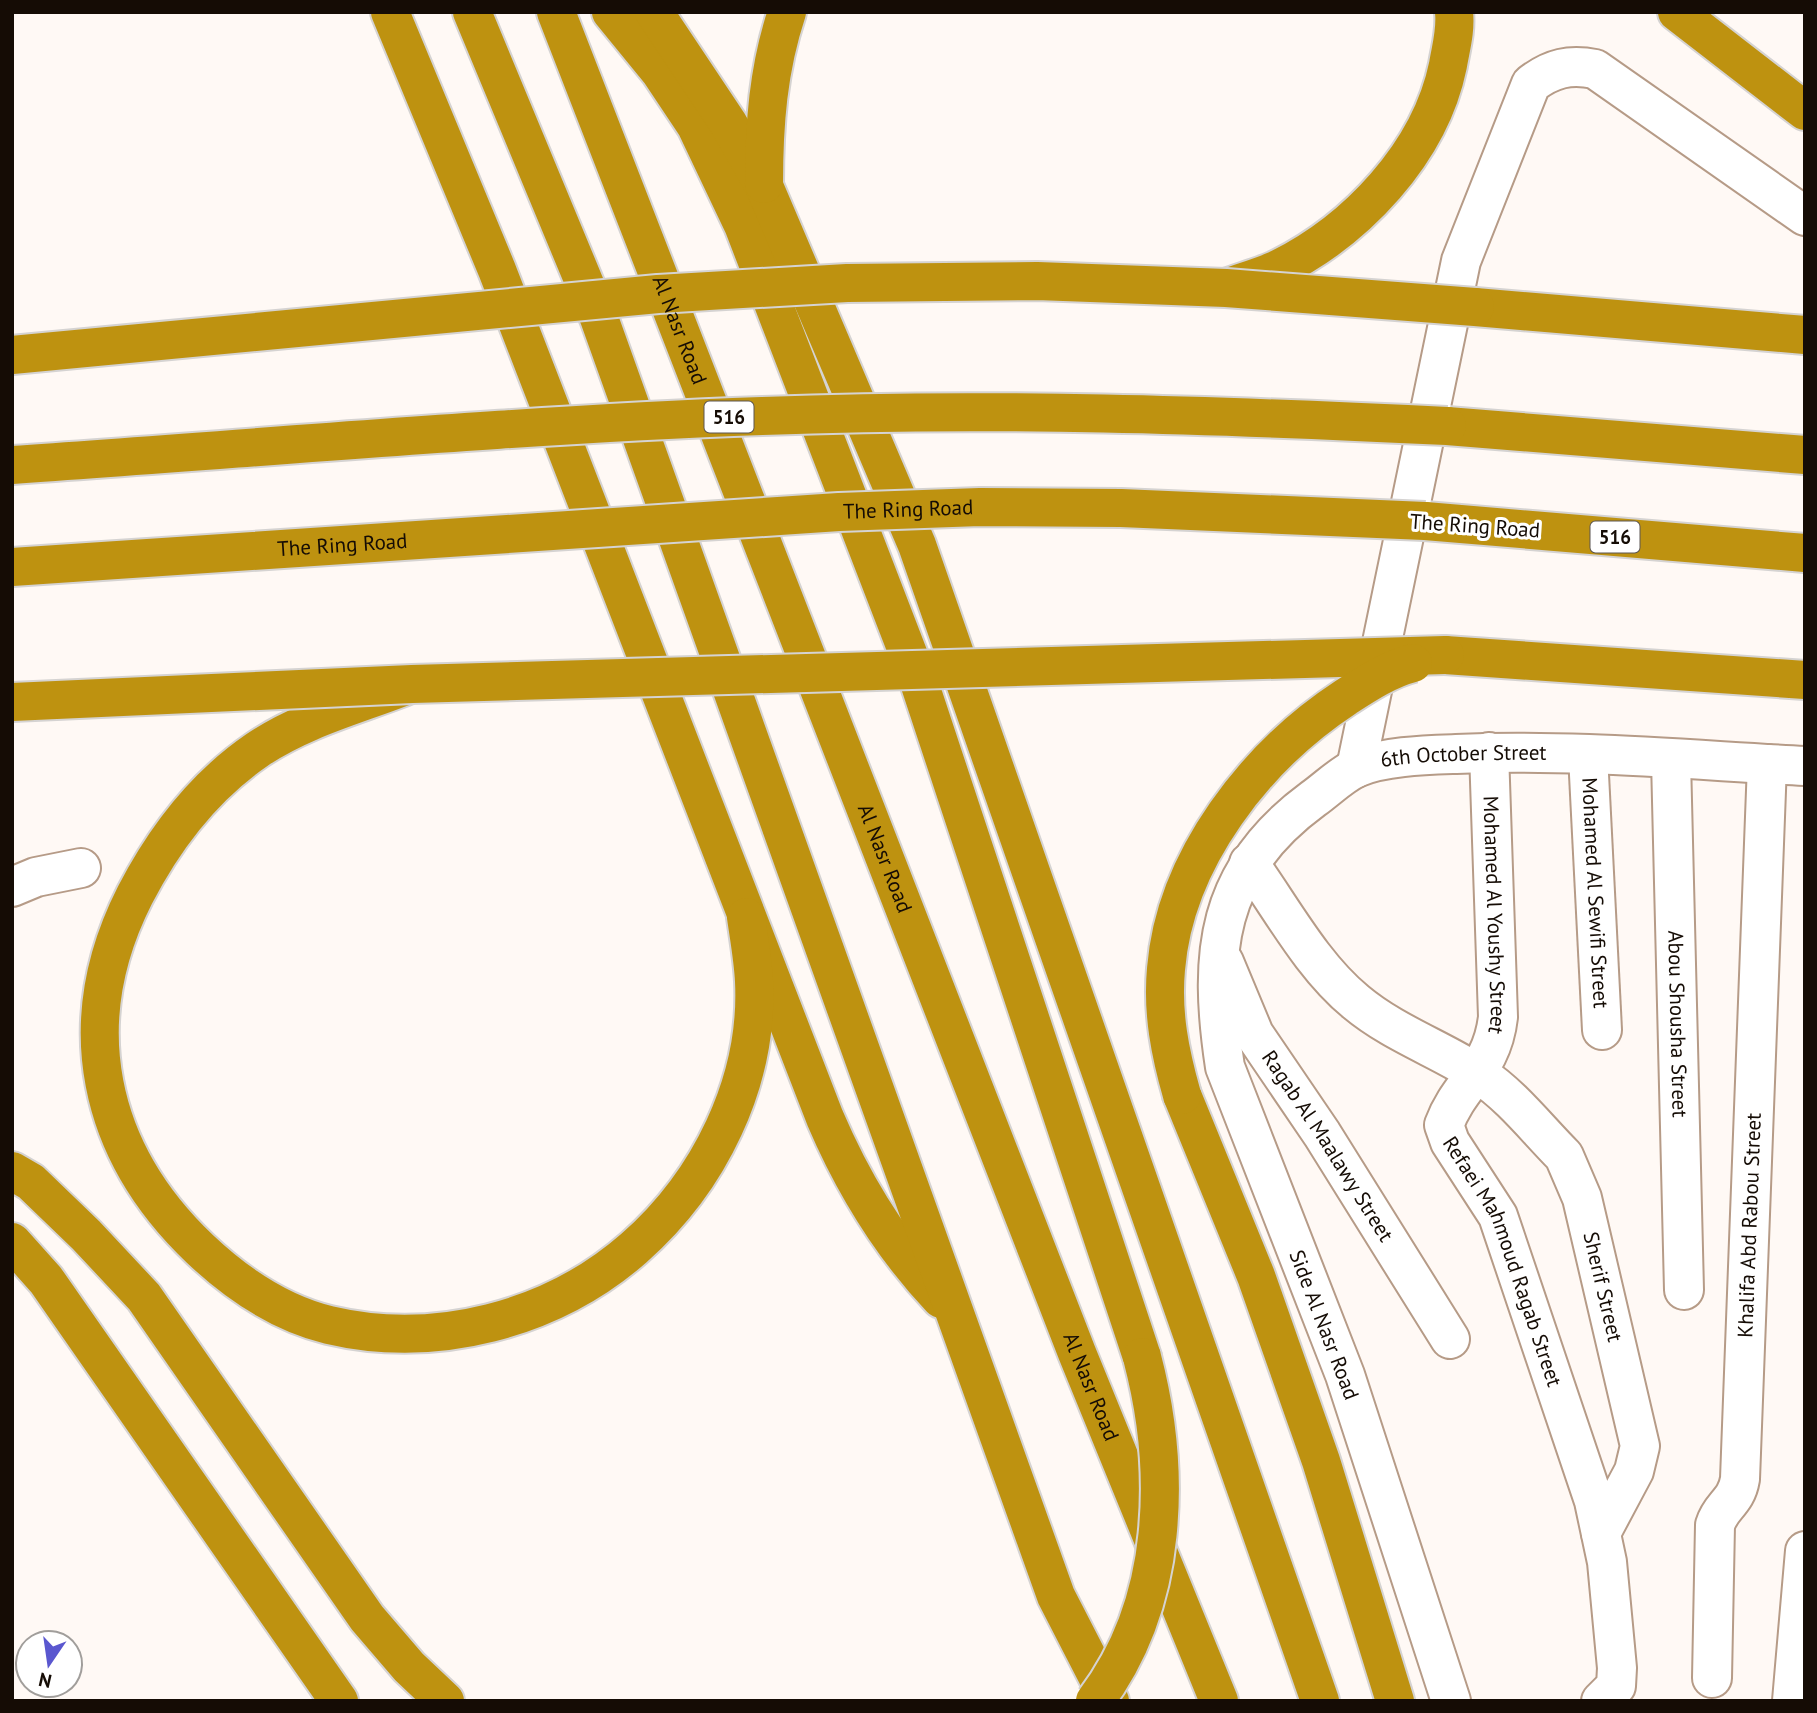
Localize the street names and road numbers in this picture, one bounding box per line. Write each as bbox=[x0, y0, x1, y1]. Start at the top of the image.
street label: Al Nasr Road bbox=[647, 271, 713, 388]
road number: 516 bbox=[704, 402, 754, 432]
street label: The Ring Road bbox=[842, 493, 974, 525]
street label: The Ring Road bbox=[1409, 507, 1541, 544]
road number: 516 bbox=[1590, 522, 1640, 552]
street label: The Ring Road bbox=[276, 527, 408, 562]
street label: 6th October Street bbox=[1378, 739, 1547, 773]
street label: Mohamed Al Sewifi Street bbox=[1576, 777, 1615, 1009]
street label: Mohamed Al Youshy Street bbox=[1477, 795, 1512, 1037]
street label: Al Nasr Road bbox=[852, 800, 919, 917]
street label: Abou Shousha Street bbox=[1662, 930, 1694, 1118]
street label: Ragab Al Maalawy Street bbox=[1256, 1045, 1400, 1246]
street label: Khalifa Abd Rabou Street bbox=[1731, 1112, 1767, 1338]
street label: Refaei Mahmoud Ragab Street bbox=[1437, 1131, 1568, 1390]
street label: Sherif Street bbox=[1577, 1229, 1629, 1344]
street label: Side Al Nasr Road bbox=[1283, 1246, 1365, 1404]
street label: Al Nasr Road bbox=[1057, 1328, 1125, 1445]

